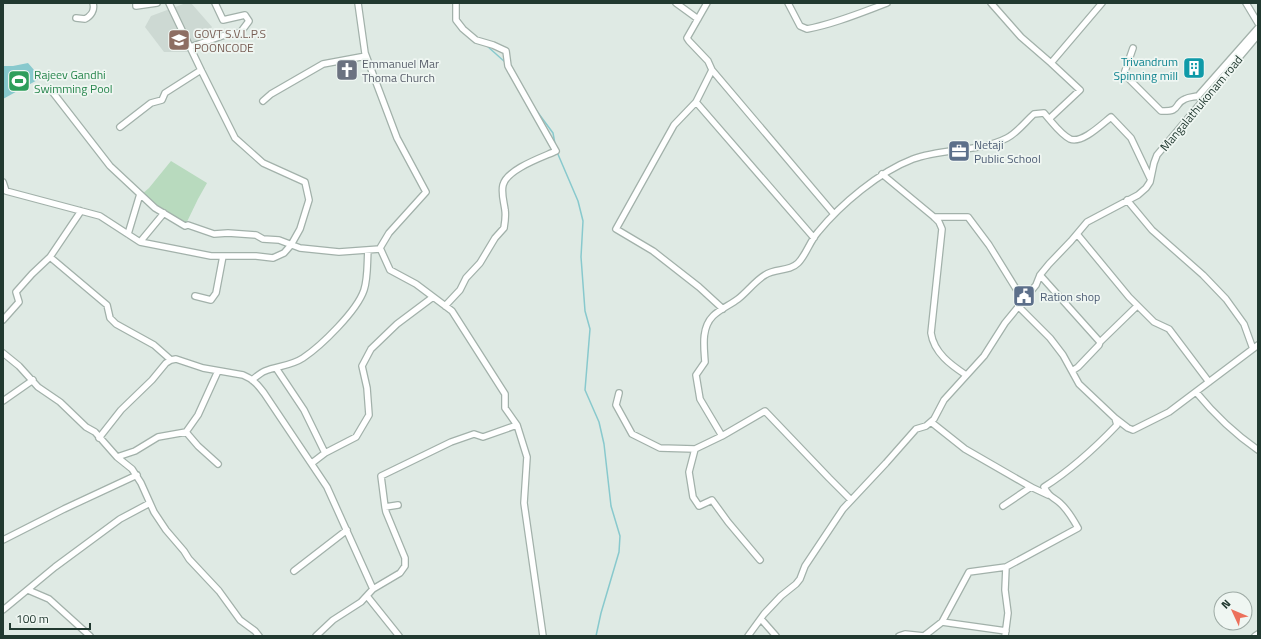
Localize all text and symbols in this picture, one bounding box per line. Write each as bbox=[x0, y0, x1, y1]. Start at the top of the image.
place label: GOVT S.V.L.P.S POONCODE bbox=[194, 24, 266, 57]
school or university icon: GOVT S.V.L.P.S POONCODE bbox=[166, 27, 192, 53]
street label: Mangalathukonam road bbox=[1155, 51, 1247, 155]
place label: Trivandrum Spinning mill bbox=[1114, 52, 1178, 85]
place label: Emmanuel Mar Thoma Church bbox=[362, 54, 439, 87]
building icon: Trivandrum Spinning mill bbox=[1181, 55, 1207, 81]
church icon: Emmanuel Mar Thoma Church bbox=[334, 57, 360, 83]
place label: Rajeev Gandhi Swimming Pool bbox=[34, 65, 113, 98]
sports icon: Rajeev Gandhi Swimming Pool bbox=[6, 68, 32, 94]
place label: Netaji Public School bbox=[974, 135, 1041, 168]
office icon: Netaji Public School bbox=[946, 138, 972, 164]
public building icon: Ration shop bbox=[1011, 283, 1037, 309]
place label: Ration shop bbox=[1040, 287, 1100, 306]
north arrow bbox=[1213, 591, 1253, 631]
text: N bbox=[1217, 596, 1234, 612]
scale bar bbox=[10, 605, 90, 631]
text: 100 m bbox=[16, 609, 49, 628]

